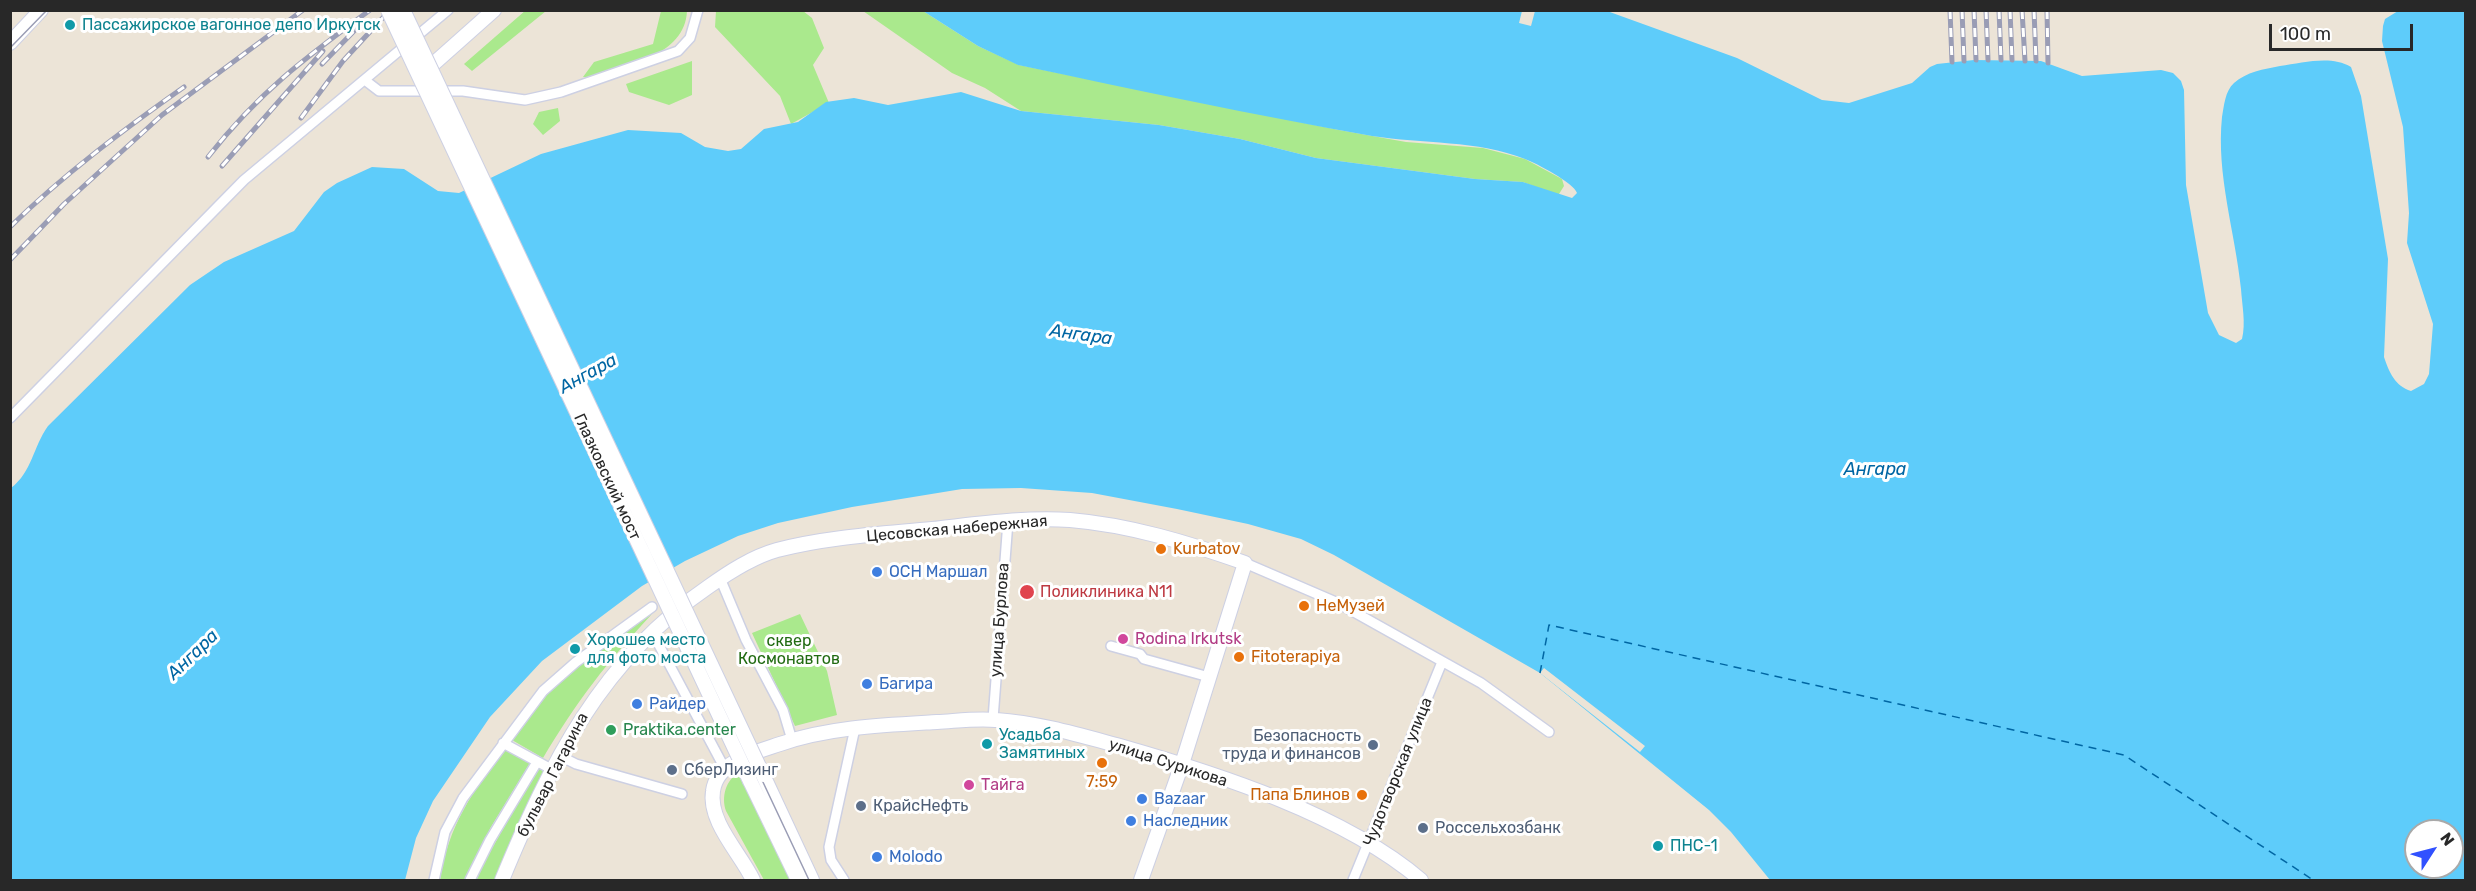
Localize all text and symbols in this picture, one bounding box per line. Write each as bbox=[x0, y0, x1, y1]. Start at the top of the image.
scale bar bbox=[2272, 12, 2416, 50]
place label: Пассажирское вагонное депо Иркутск bbox=[82, 15, 381, 35]
marker: Пассажирское вагонное депо Иркутск bbox=[63, 18, 77, 32]
text: 100 m bbox=[2280, 23, 2331, 45]
water label: Ангара bbox=[1048, 320, 1114, 350]
water label: Ангара bbox=[555, 349, 621, 399]
street label: Глазковский мост bbox=[569, 411, 645, 543]
water label: Ангара bbox=[1844, 459, 1906, 481]
street label: Цесовская набережная bbox=[866, 512, 1048, 546]
place label: Kurbatov bbox=[1173, 539, 1240, 559]
marker: Kurbatov bbox=[1154, 542, 1168, 556]
place label: ОСН Маршал bbox=[889, 562, 988, 582]
street label: улица Бурлова bbox=[986, 562, 1014, 678]
marker: ОСН Маршал bbox=[870, 565, 884, 579]
place label: Поликлиника N11 bbox=[1040, 582, 1173, 602]
marker: Поликлиника N11 bbox=[1018, 583, 1036, 601]
place label: НеМузей bbox=[1316, 596, 1385, 616]
marker: НеМузей bbox=[1297, 599, 1311, 613]
water label: Ангара bbox=[163, 625, 223, 685]
place label: Rodina Irkutsk bbox=[1135, 629, 1241, 649]
place label: Хорошее место для фото моста bbox=[587, 630, 706, 668]
park label: сквер Космонавтов bbox=[738, 631, 840, 669]
marker: Rodina Irkutsk bbox=[1116, 632, 1130, 646]
marker: Хорошее место для фото моста bbox=[568, 642, 582, 656]
place label: Fitoterapiya bbox=[1251, 647, 1340, 667]
marker: Fitoterapiya bbox=[1232, 650, 1246, 664]
place label: Багира bbox=[879, 674, 933, 694]
marker: Багира bbox=[860, 677, 874, 691]
place label: Райдер bbox=[649, 694, 706, 714]
street label: Чудотворская улица bbox=[1359, 695, 1437, 849]
marker: Райдер bbox=[630, 697, 644, 711]
street label: бульвар Гагарина bbox=[513, 710, 593, 840]
place label: Praktika.center bbox=[623, 720, 736, 740]
marker: Praktika.center bbox=[604, 723, 618, 737]
place label: Усадьба Замятиных bbox=[999, 725, 1085, 763]
place label: Безопасность труда и финансов bbox=[1222, 726, 1361, 764]
street label: улица Сурикова bbox=[1106, 735, 1230, 791]
marker: Усадьба Замятиных bbox=[980, 737, 994, 751]
marker: Безопасность труда и финансов bbox=[1366, 738, 1380, 752]
marker: 7:59 bbox=[1095, 756, 1109, 770]
place label: СберЛизинг bbox=[684, 760, 778, 780]
marker: СберЛизинг bbox=[665, 763, 679, 777]
place label: 7:59 bbox=[1086, 772, 1118, 792]
place label: Тайга bbox=[981, 775, 1025, 795]
marker: Тайга bbox=[962, 778, 976, 792]
place label: Папа Блинов bbox=[1250, 785, 1350, 805]
marker: Папа Блинов bbox=[1355, 788, 1369, 802]
place label: Bazaar bbox=[1154, 789, 1205, 809]
marker: Bazaar bbox=[1135, 792, 1149, 806]
place label: КрайсНефть bbox=[873, 796, 968, 816]
marker: КрайсНефть bbox=[854, 799, 868, 813]
place label: Наследник bbox=[1143, 811, 1228, 831]
marker: Наследник bbox=[1124, 814, 1138, 828]
place label: Россельхозбанк bbox=[1435, 818, 1561, 838]
north arrow bbox=[2404, 819, 2464, 879]
marker: Россельхозбанк bbox=[1416, 821, 1430, 835]
text: N bbox=[2436, 829, 2458, 850]
place label: ПНС-1 bbox=[1670, 836, 1718, 856]
marker: ПНС-1 bbox=[1651, 839, 1665, 853]
place label: Molodo bbox=[889, 847, 943, 867]
marker: Molodo bbox=[870, 850, 884, 864]

